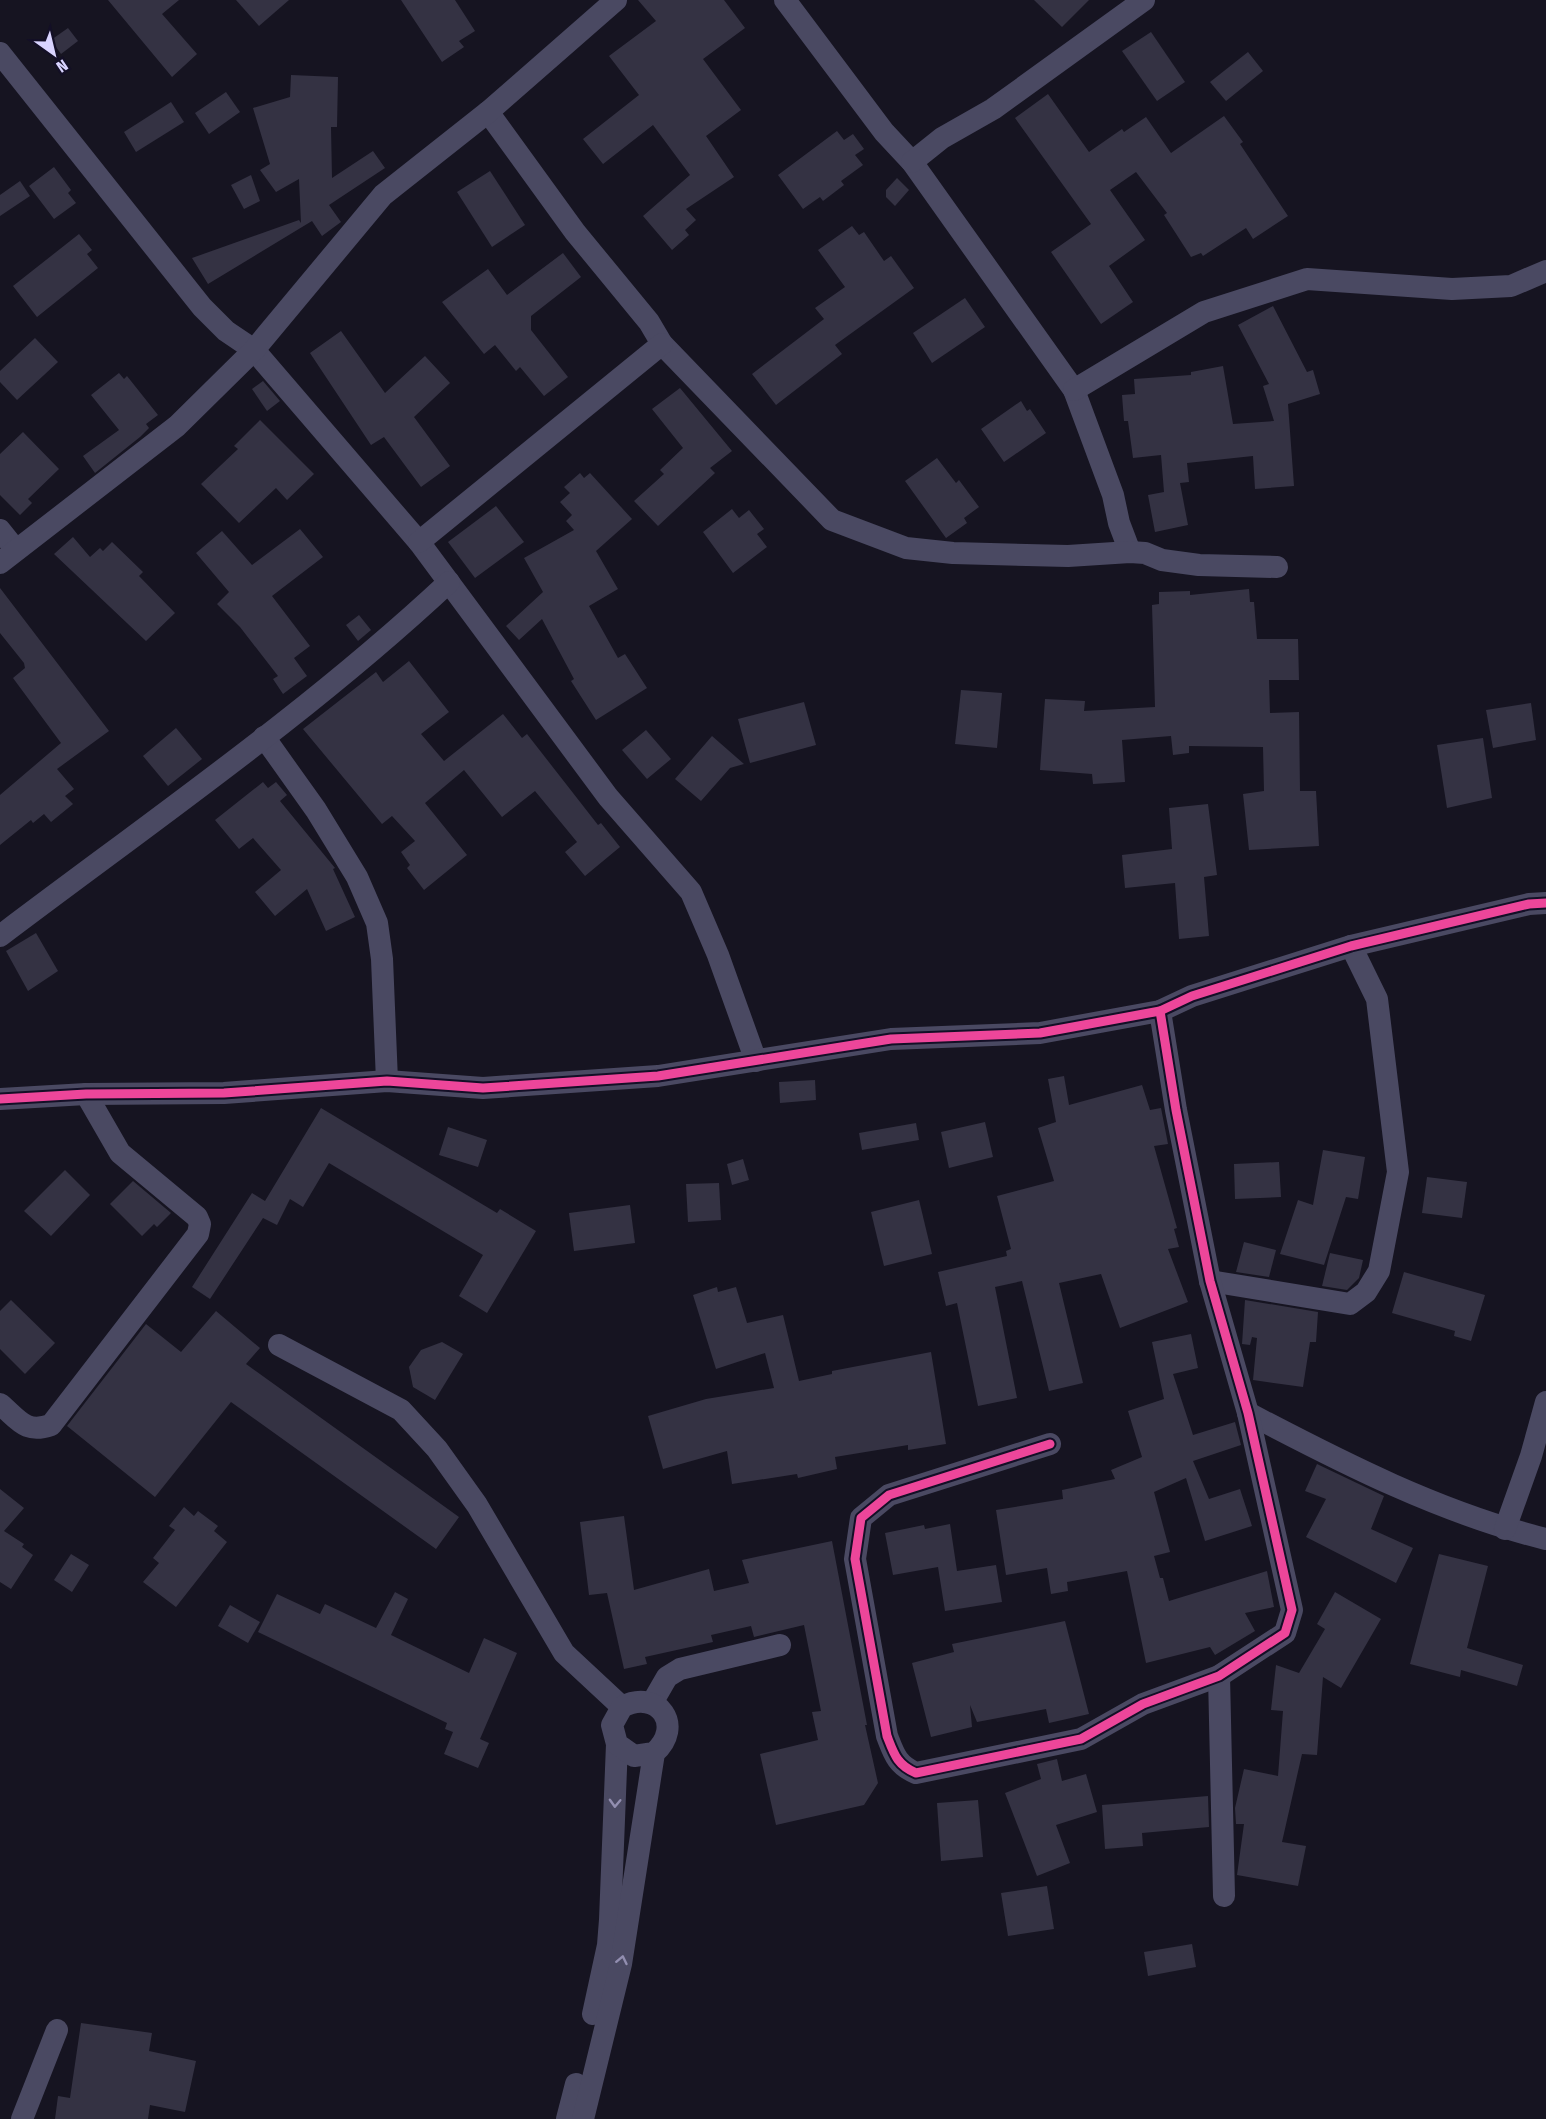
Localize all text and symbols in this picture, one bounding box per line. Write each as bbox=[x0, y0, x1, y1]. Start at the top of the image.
north arrow bbox=[24, 24, 84, 84]
text: N bbox=[53, 55, 71, 77]
one-way arrow bbox=[608, 1798, 621, 1807]
one-way arrow bbox=[614, 1955, 627, 1965]

